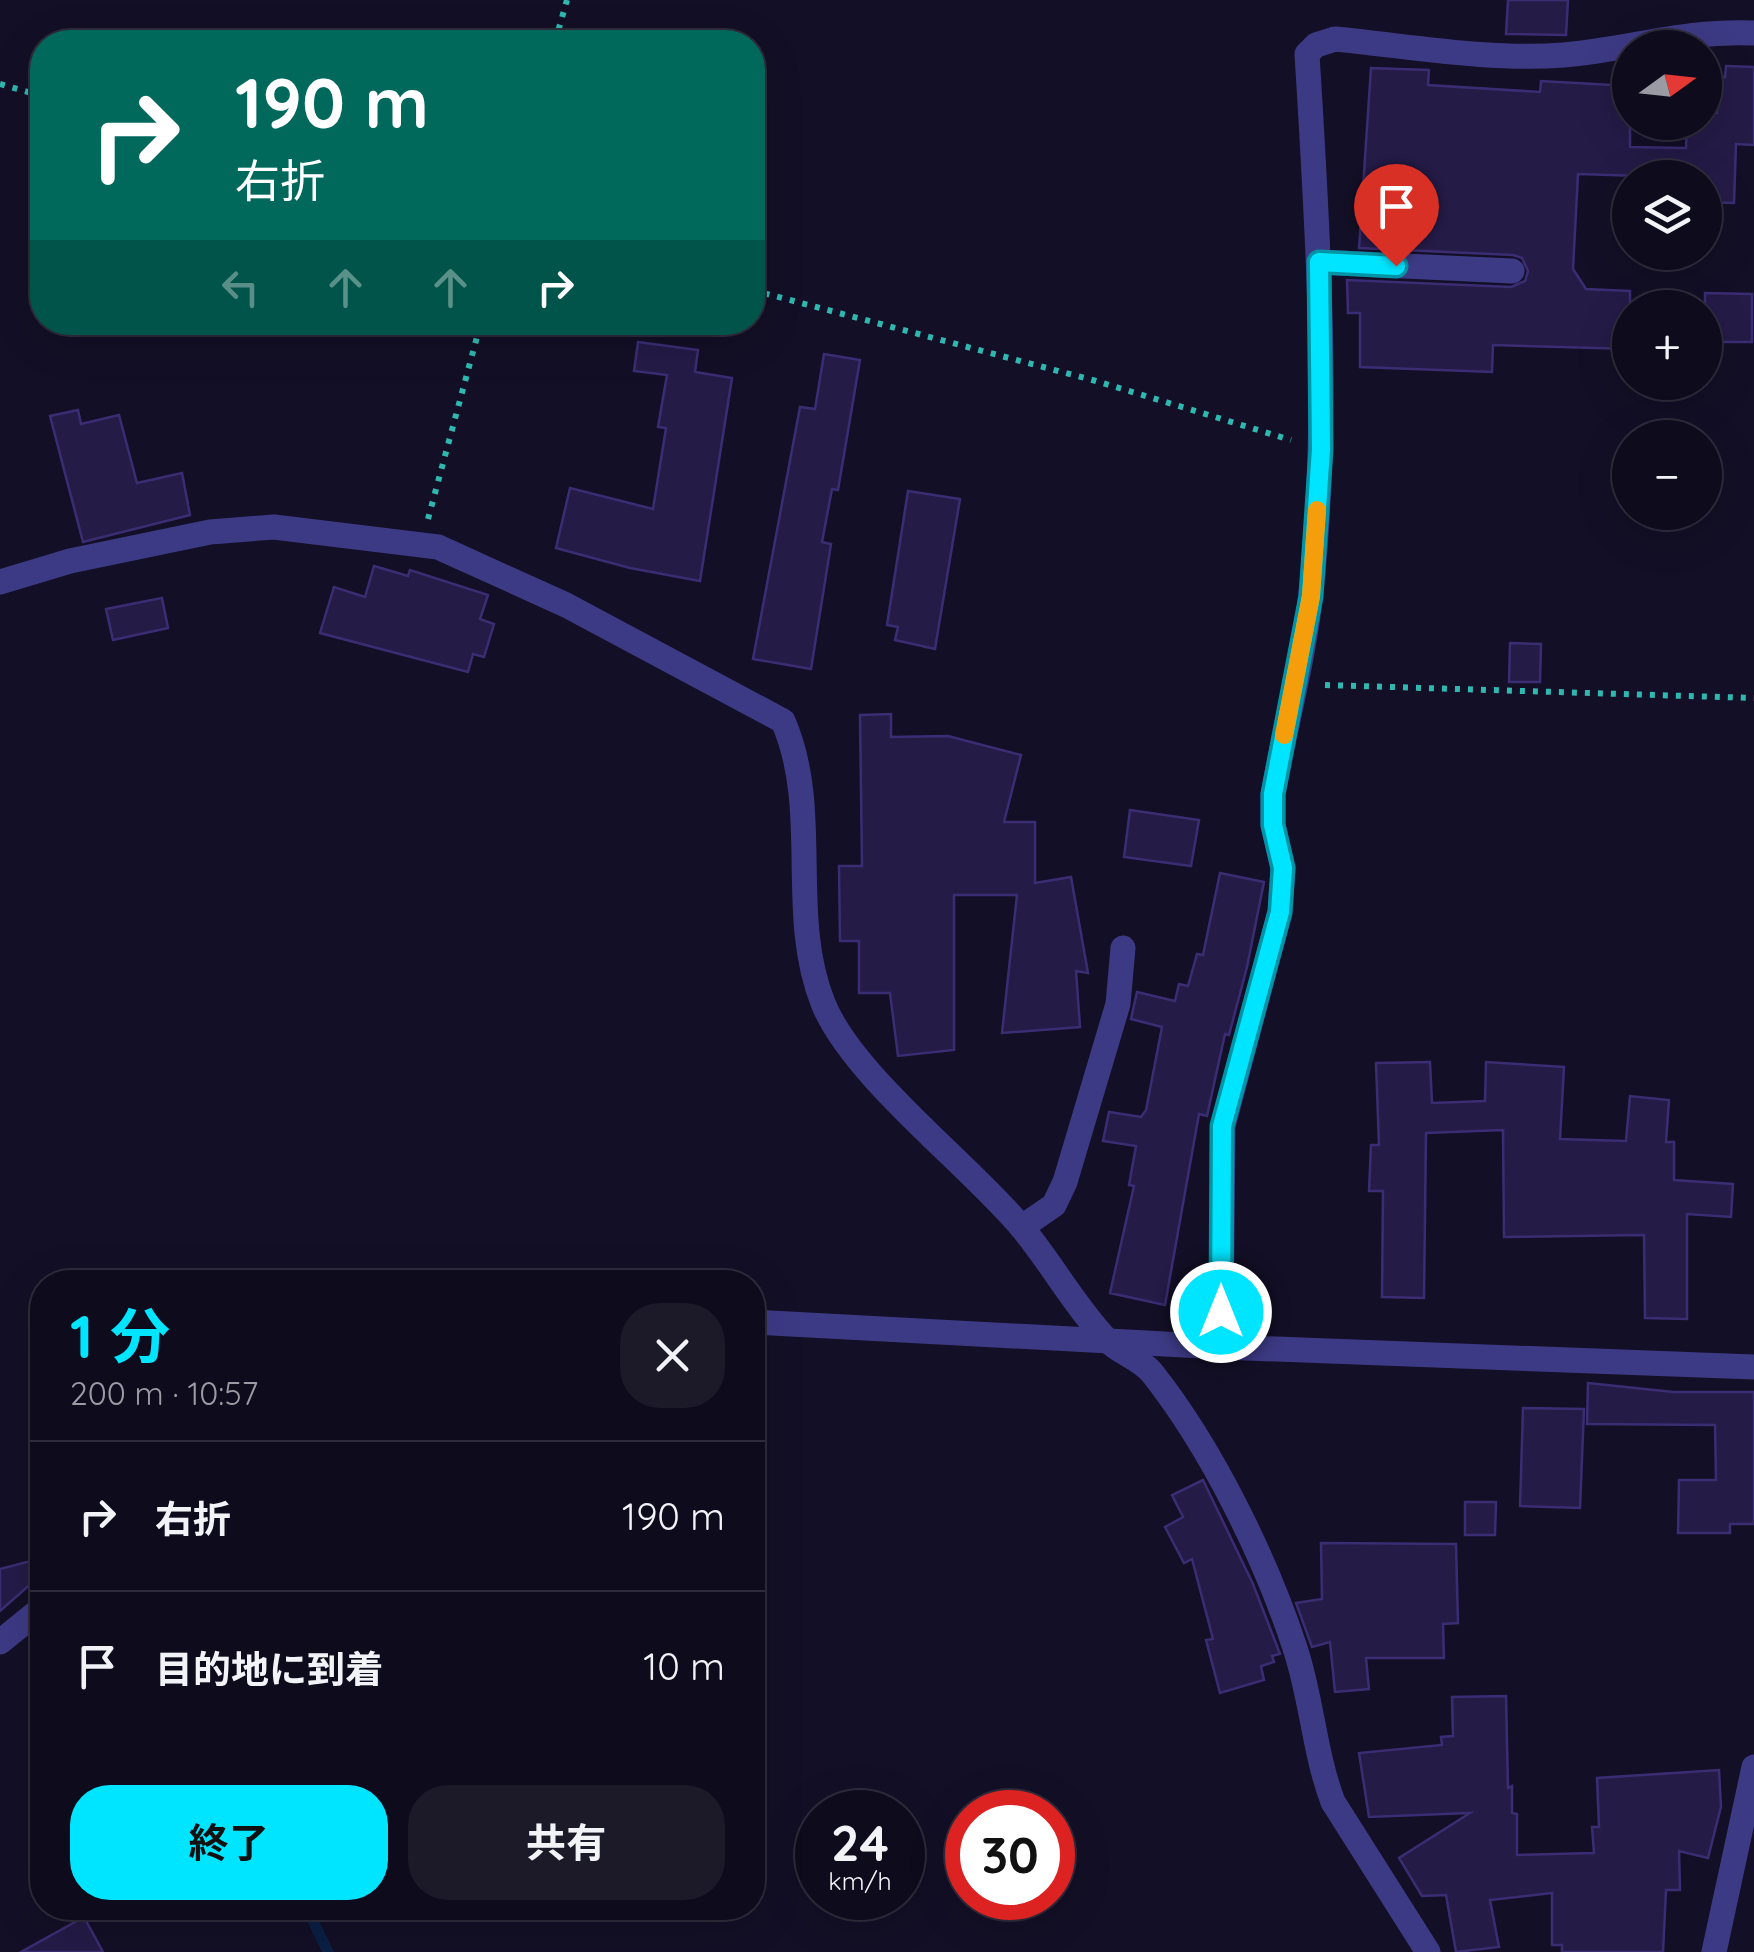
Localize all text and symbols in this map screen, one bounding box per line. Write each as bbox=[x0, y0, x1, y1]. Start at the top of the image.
north arrow bbox=[1612, 30, 1722, 140]
map controls bbox=[1612, 30, 1722, 530]
text: 190 m bbox=[235, 58, 429, 146]
icon: right bbox=[70, 70, 200, 200]
text: 右折 bbox=[235, 152, 325, 208]
button: layers bbox=[1612, 160, 1722, 270]
pin bbox=[1354, 164, 1439, 267]
icon: arrive bbox=[1369, 179, 1424, 234]
icon: left bbox=[213, 260, 268, 315]
icon: ahead bbox=[318, 260, 373, 315]
icon: ahead bbox=[423, 260, 478, 315]
icon: right bbox=[528, 260, 583, 315]
button: + bbox=[1612, 290, 1722, 400]
button: − bbox=[1612, 420, 1722, 530]
position arrow bbox=[1169, 1260, 1273, 1364]
text: 1 分 bbox=[70, 1298, 170, 1373]
button: close bbox=[620, 1303, 725, 1408]
text: 200 m · 10:57 bbox=[70, 1373, 258, 1413]
icon: right bbox=[70, 1489, 125, 1544]
text: 190 m bbox=[622, 1492, 725, 1540]
text: 右折 bbox=[155, 1495, 231, 1543]
icon: arrive bbox=[70, 1639, 125, 1694]
text: 10 m bbox=[643, 1642, 725, 1690]
text: 目的地に到着 bbox=[155, 1645, 383, 1693]
button: 終了 bbox=[70, 1785, 388, 1900]
button: 共有 bbox=[408, 1785, 725, 1900]
speed limit sign: 30 bbox=[945, 1790, 1075, 1920]
text: 24 bbox=[831, 1811, 889, 1874]
text: km/h bbox=[828, 1865, 892, 1896]

